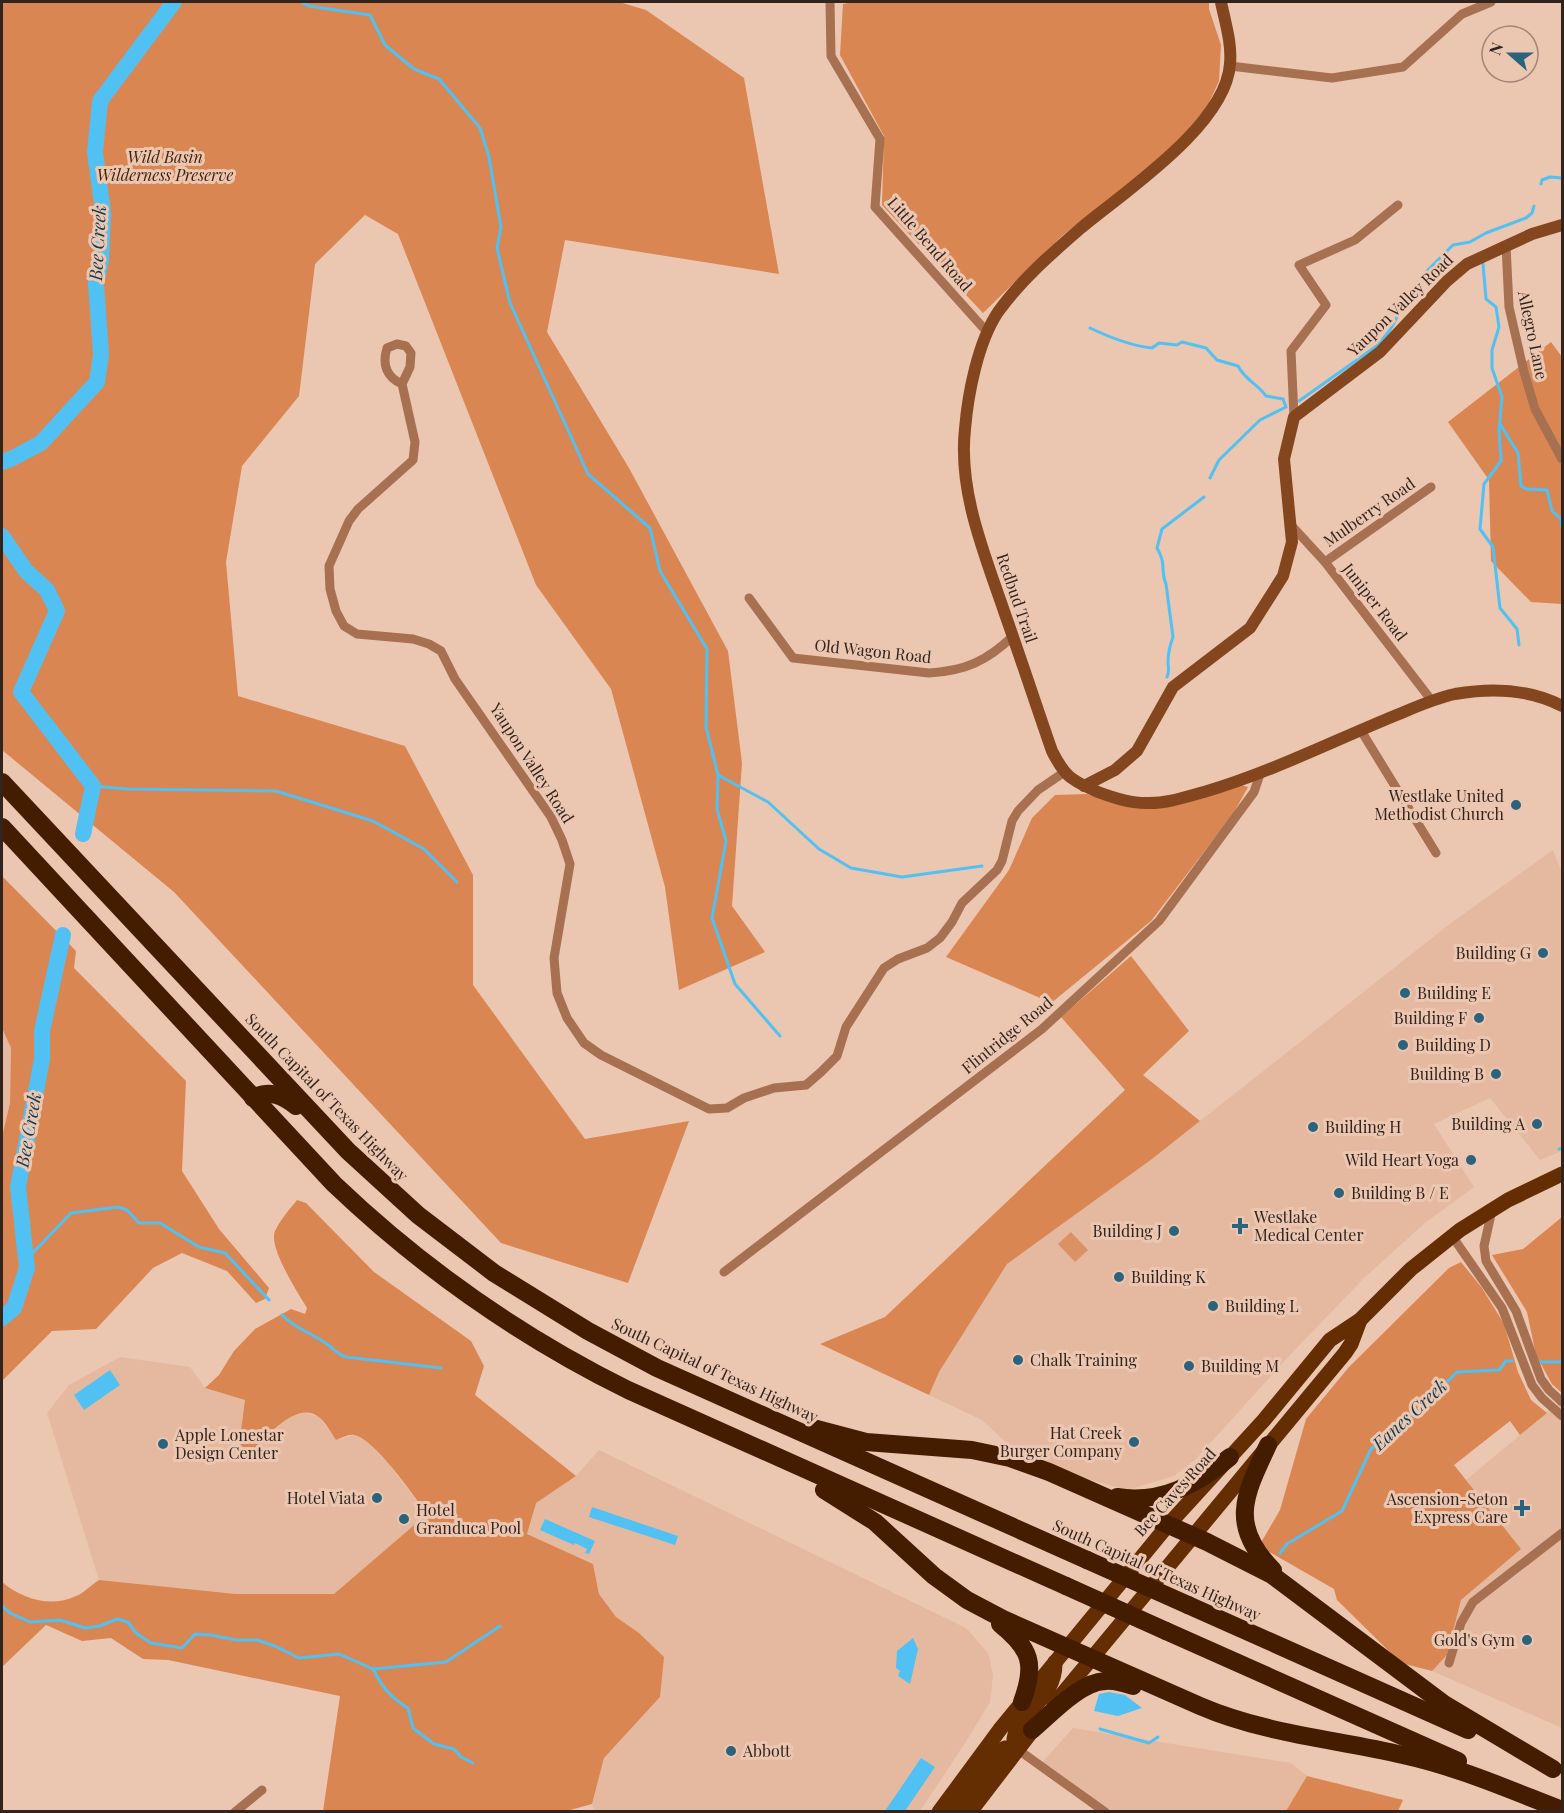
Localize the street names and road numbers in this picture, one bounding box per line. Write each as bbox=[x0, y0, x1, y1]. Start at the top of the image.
street label: Little Bend Road bbox=[884, 192, 977, 295]
street label: Yaupon Valley Road bbox=[1342, 249, 1457, 361]
street label: Allegro Lane bbox=[1514, 288, 1553, 381]
street label: Mulberry Road bbox=[1319, 472, 1419, 551]
street label: Redbud Trail bbox=[992, 550, 1043, 646]
street label: Juniper Road bbox=[1338, 558, 1412, 645]
street label: Old Wagon Road bbox=[814, 634, 933, 667]
street label: Yaupon Valley Road bbox=[485, 698, 579, 827]
street label: Flintridge Road bbox=[957, 991, 1057, 1078]
street label: South Capital of Texas Highway bbox=[241, 1008, 413, 1185]
street label: South Capital of Texas Highway bbox=[608, 1312, 822, 1427]
street label: Bee Caves Road bbox=[1129, 1443, 1220, 1540]
street label: South Capital of Texas Highway bbox=[1050, 1514, 1265, 1625]

